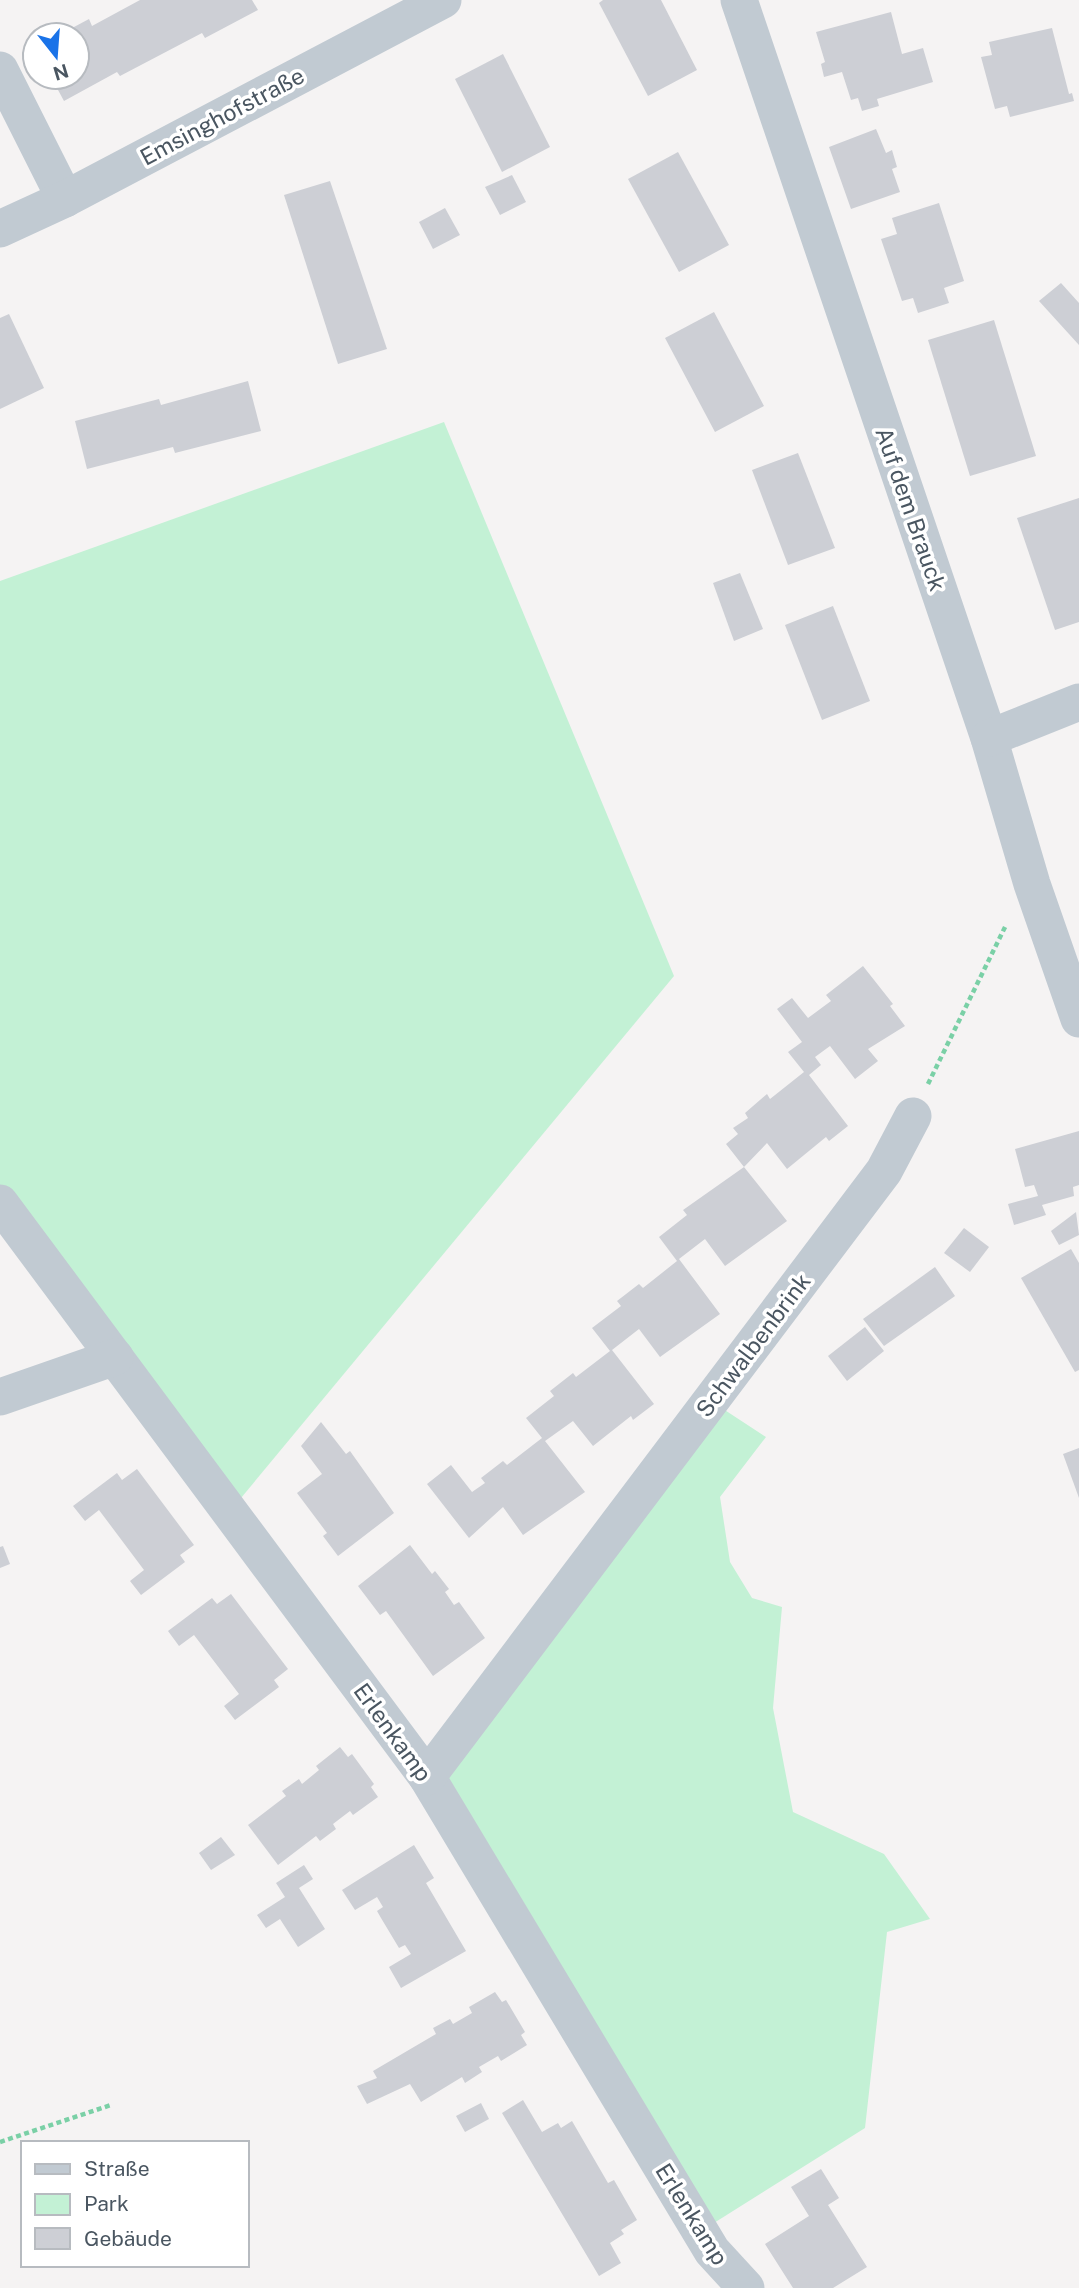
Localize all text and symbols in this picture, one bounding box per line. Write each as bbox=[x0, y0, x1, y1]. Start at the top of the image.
north arrow bbox=[21, 21, 91, 91]
text: N bbox=[51, 60, 71, 85]
street label: Emsinghofstraße bbox=[135, 61, 309, 171]
street label: Auf dem Brauck bbox=[870, 424, 952, 595]
street label: Schwalbenbrink bbox=[690, 1268, 816, 1422]
street label: Erlenkamp bbox=[348, 1678, 438, 1786]
legend bbox=[21, 2141, 248, 2267]
text: Straße bbox=[84, 2156, 150, 2181]
street label: Erlenkamp bbox=[650, 2158, 734, 2270]
text: Park bbox=[84, 2191, 129, 2216]
text: Gebäude bbox=[84, 2226, 172, 2251]

